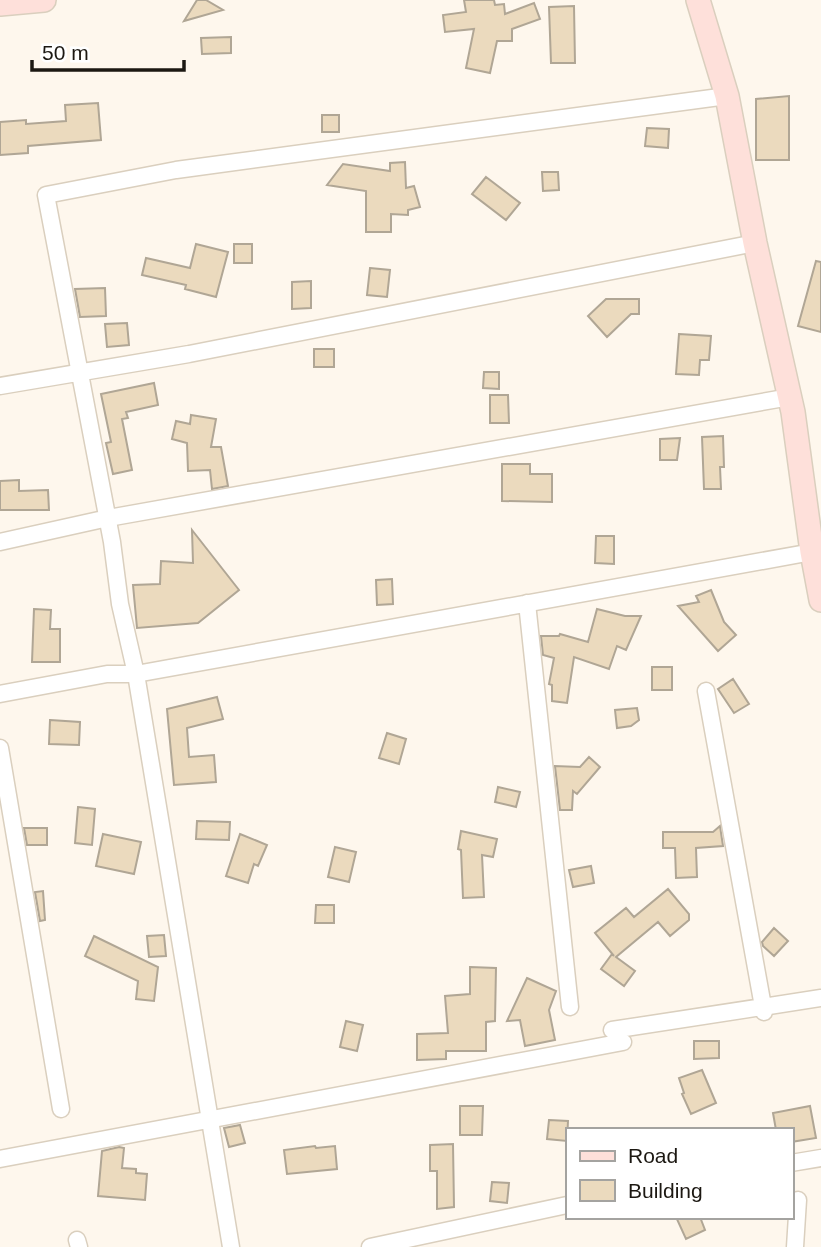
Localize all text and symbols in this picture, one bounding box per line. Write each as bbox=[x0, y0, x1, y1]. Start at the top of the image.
scale bar bbox=[32, 28, 184, 72]
text: 50 m bbox=[42, 41, 89, 64]
legend bbox=[566, 1128, 793, 1219]
text: Road bbox=[628, 1144, 678, 1167]
text: Building bbox=[628, 1179, 703, 1202]

